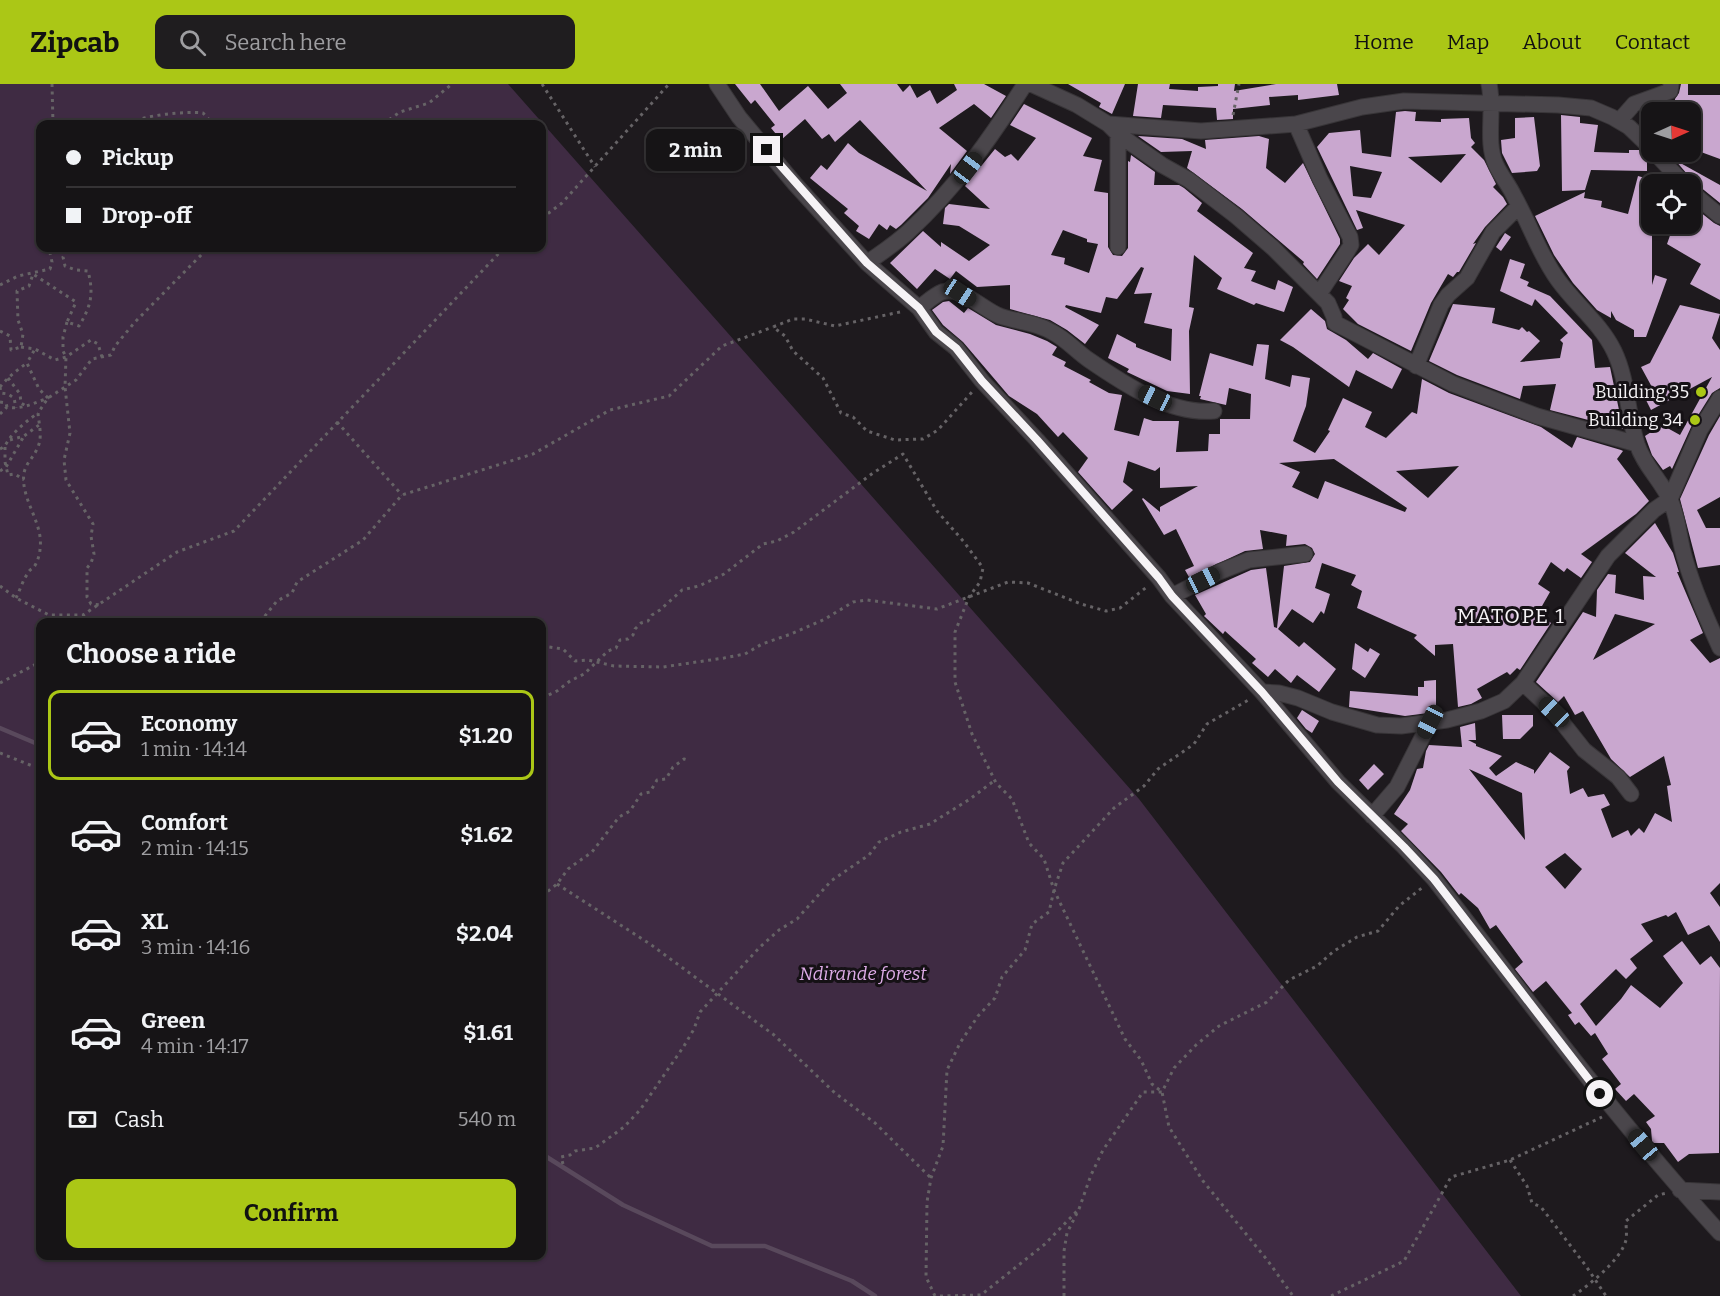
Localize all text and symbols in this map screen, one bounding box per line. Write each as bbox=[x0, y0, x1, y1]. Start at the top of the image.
search box bbox=[155, 15, 575, 69]
text: Zipcab bbox=[30, 26, 119, 59]
icon: search bbox=[176, 26, 209, 59]
text: Search here bbox=[224, 29, 347, 56]
text: Home bbox=[1354, 29, 1414, 55]
text: Map bbox=[1447, 29, 1489, 55]
text: About bbox=[1522, 29, 1582, 55]
text: Contact bbox=[1615, 29, 1690, 55]
north arrow bbox=[1641, 102, 1701, 162]
map controls bbox=[1641, 102, 1701, 234]
callout: 2 min bbox=[647, 129, 746, 171]
route end bbox=[753, 136, 780, 163]
text: 2 min bbox=[669, 138, 722, 162]
text: Pickup bbox=[102, 144, 174, 171]
car bbox=[950, 148, 986, 188]
button: locate bbox=[1641, 174, 1701, 234]
text: Drop-off bbox=[102, 202, 192, 229]
car bbox=[940, 276, 980, 310]
place label: Building 35 bbox=[1595, 381, 1689, 403]
car bbox=[1135, 382, 1175, 414]
marker: Building 35 bbox=[1694, 385, 1708, 399]
place label: Building 34 bbox=[1588, 409, 1683, 431]
marker: Building 34 bbox=[1688, 413, 1702, 427]
car bbox=[1183, 564, 1223, 596]
district label: MATOPE 1 bbox=[1457, 603, 1565, 629]
text: Choose a ride bbox=[66, 638, 236, 670]
car bbox=[1535, 693, 1573, 731]
car bbox=[1414, 702, 1446, 742]
icon: car bbox=[69, 708, 123, 762]
text: Economy bbox=[141, 710, 237, 737]
text: $1.20 bbox=[459, 722, 513, 749]
text: 1 min · 14:14 bbox=[141, 737, 247, 761]
icon: car bbox=[69, 807, 123, 861]
text: Comfort bbox=[141, 809, 228, 836]
text: $1.62 bbox=[460, 821, 513, 848]
text: 2 min · 14:15 bbox=[141, 836, 249, 860]
icon: car bbox=[69, 906, 123, 960]
text: XL bbox=[141, 908, 168, 935]
text: $2.04 bbox=[456, 920, 513, 947]
text: 3 min · 14:16 bbox=[141, 935, 250, 959]
park label: Ndirande forest bbox=[799, 963, 927, 985]
icon: car bbox=[69, 1005, 123, 1059]
text: Green bbox=[141, 1007, 205, 1034]
text: $1.61 bbox=[463, 1019, 513, 1046]
text: 4 min · 14:17 bbox=[141, 1034, 249, 1058]
route start bbox=[1586, 1080, 1613, 1107]
icon: cash bbox=[66, 1103, 99, 1136]
text: Cash bbox=[114, 1106, 164, 1133]
text: 540 m bbox=[458, 1107, 516, 1131]
car bbox=[1625, 1125, 1661, 1165]
button: Confirm bbox=[66, 1179, 516, 1248]

